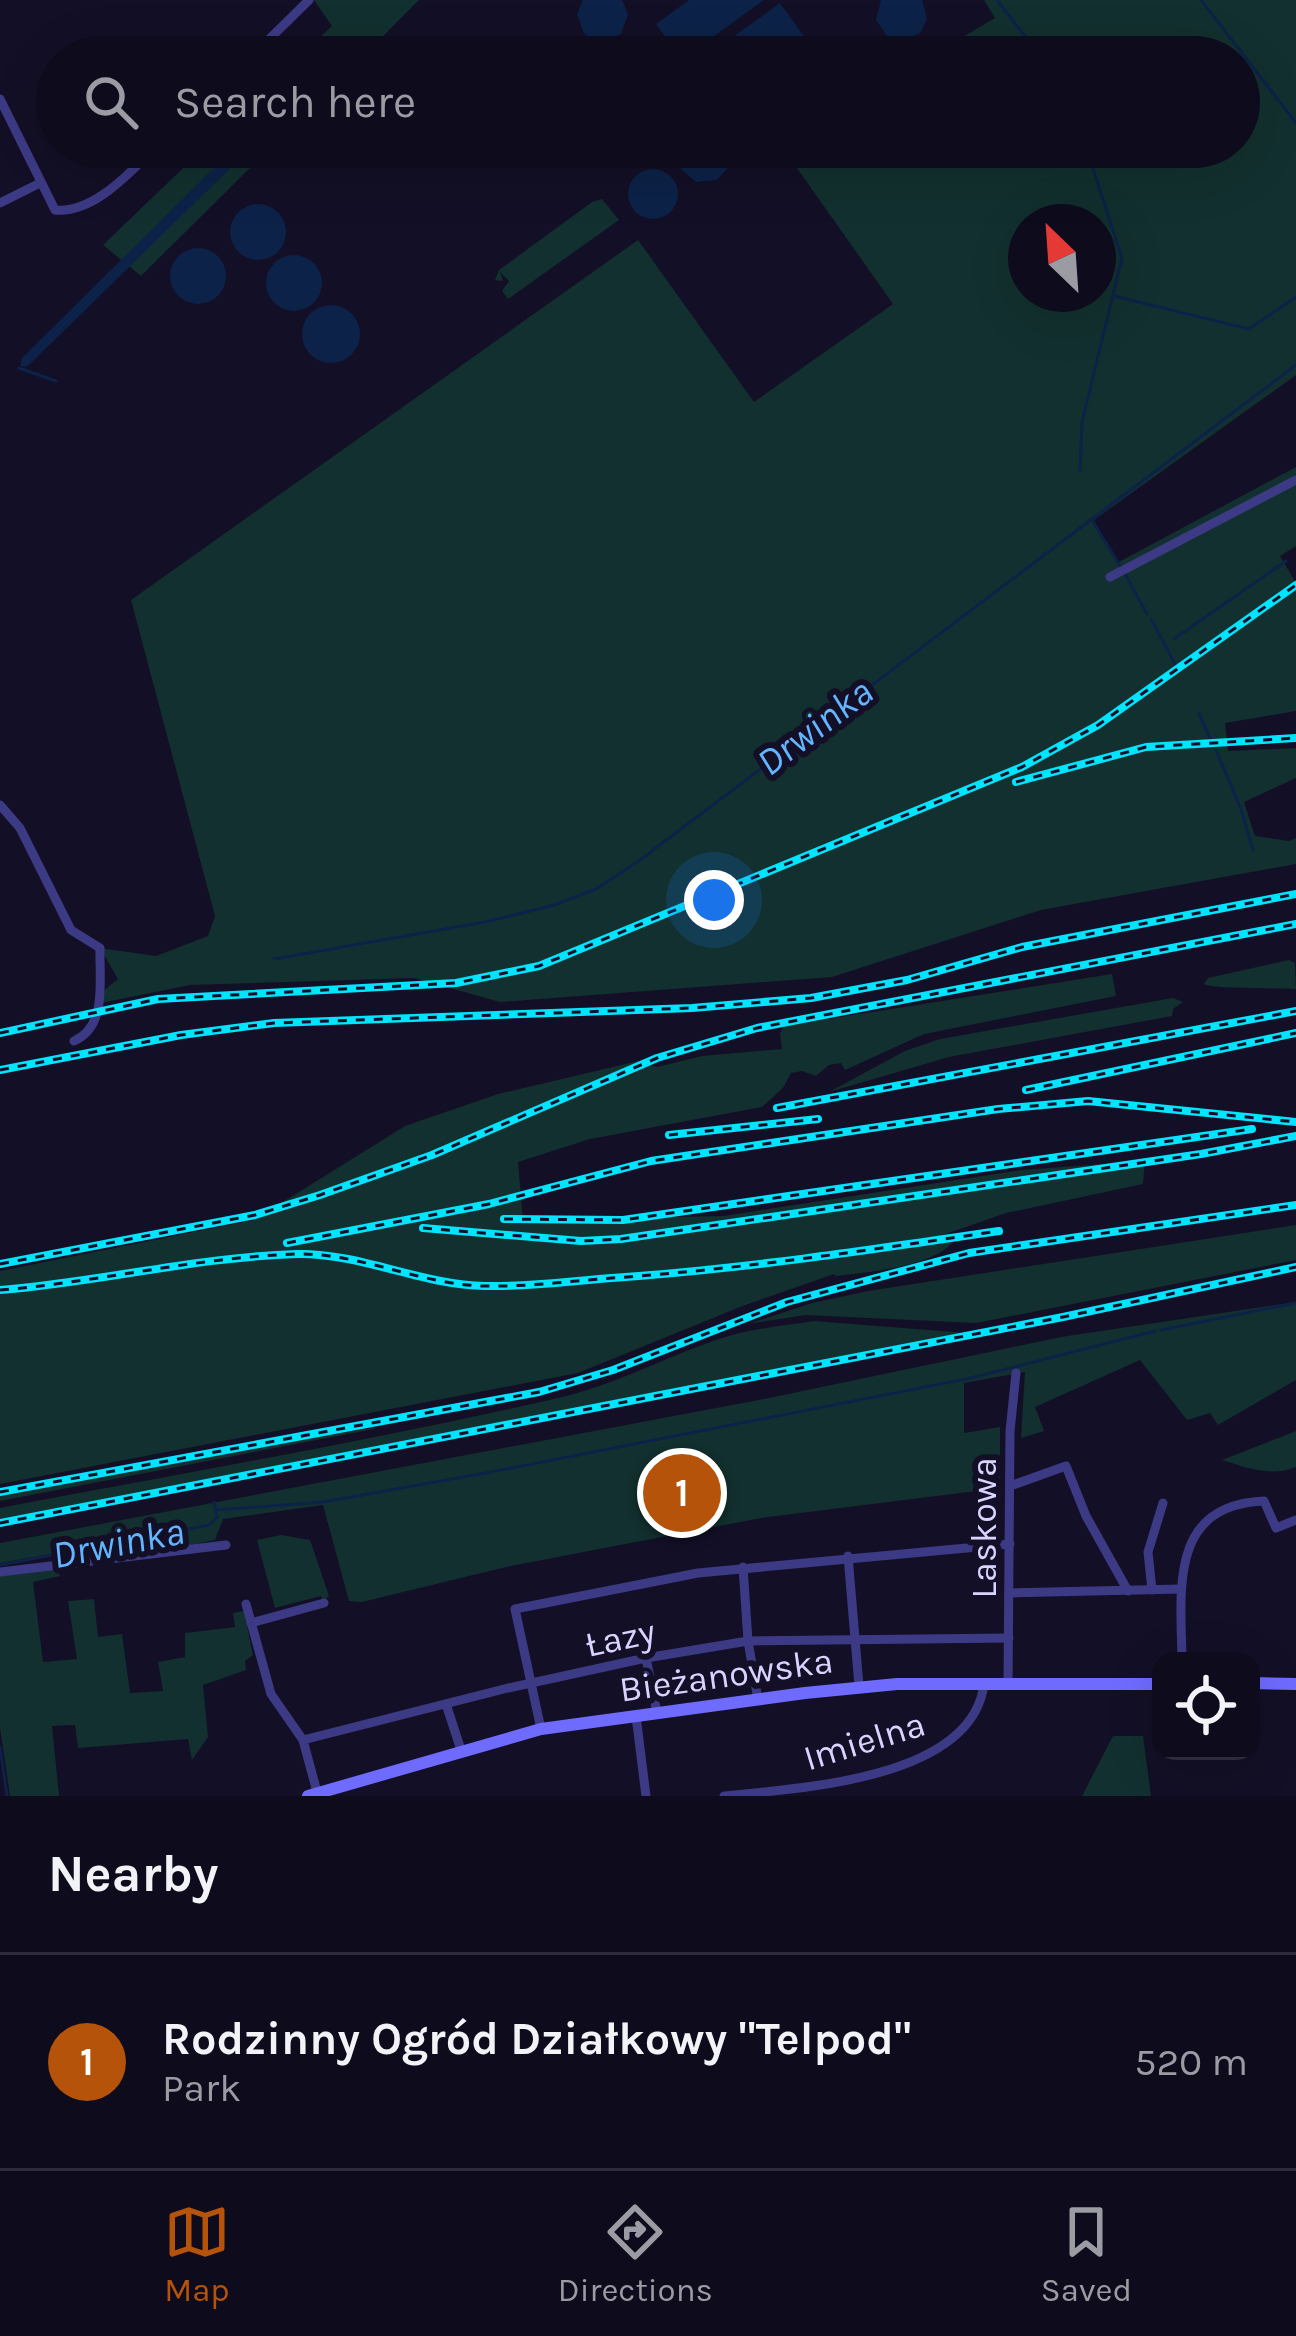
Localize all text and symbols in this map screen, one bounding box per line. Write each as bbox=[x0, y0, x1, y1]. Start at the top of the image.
search box bbox=[36, 36, 1260, 168]
icon: search bbox=[78, 69, 144, 135]
text: Search here bbox=[174, 76, 416, 128]
north arrow bbox=[1008, 204, 1116, 312]
water label: Drwinka bbox=[748, 668, 882, 785]
your location bbox=[684, 870, 744, 930]
pin: 1 bbox=[643, 1448, 721, 1538]
street label: Laskowa bbox=[963, 1457, 1005, 1599]
water label: Drwinka bbox=[48, 1508, 188, 1578]
street label: Łazy bbox=[581, 1610, 659, 1666]
street label: Bieżanowska bbox=[617, 1639, 836, 1711]
map controls bbox=[1152, 1652, 1260, 1760]
button: locate bbox=[1152, 1652, 1260, 1760]
street label: Imielna bbox=[799, 1703, 930, 1779]
text: Nearby bbox=[48, 1844, 218, 1904]
text: Rodzinny Ogród Działkowy "Telpod" bbox=[162, 2013, 911, 2065]
text: 1 bbox=[80, 2039, 94, 2085]
text: 520 m bbox=[1134, 2039, 1248, 2085]
text: Park bbox=[162, 2065, 241, 2111]
tab: Map bbox=[164, 2199, 230, 2309]
tab: Directions bbox=[558, 2199, 713, 2309]
tab: Saved bbox=[1041, 2199, 1132, 2309]

